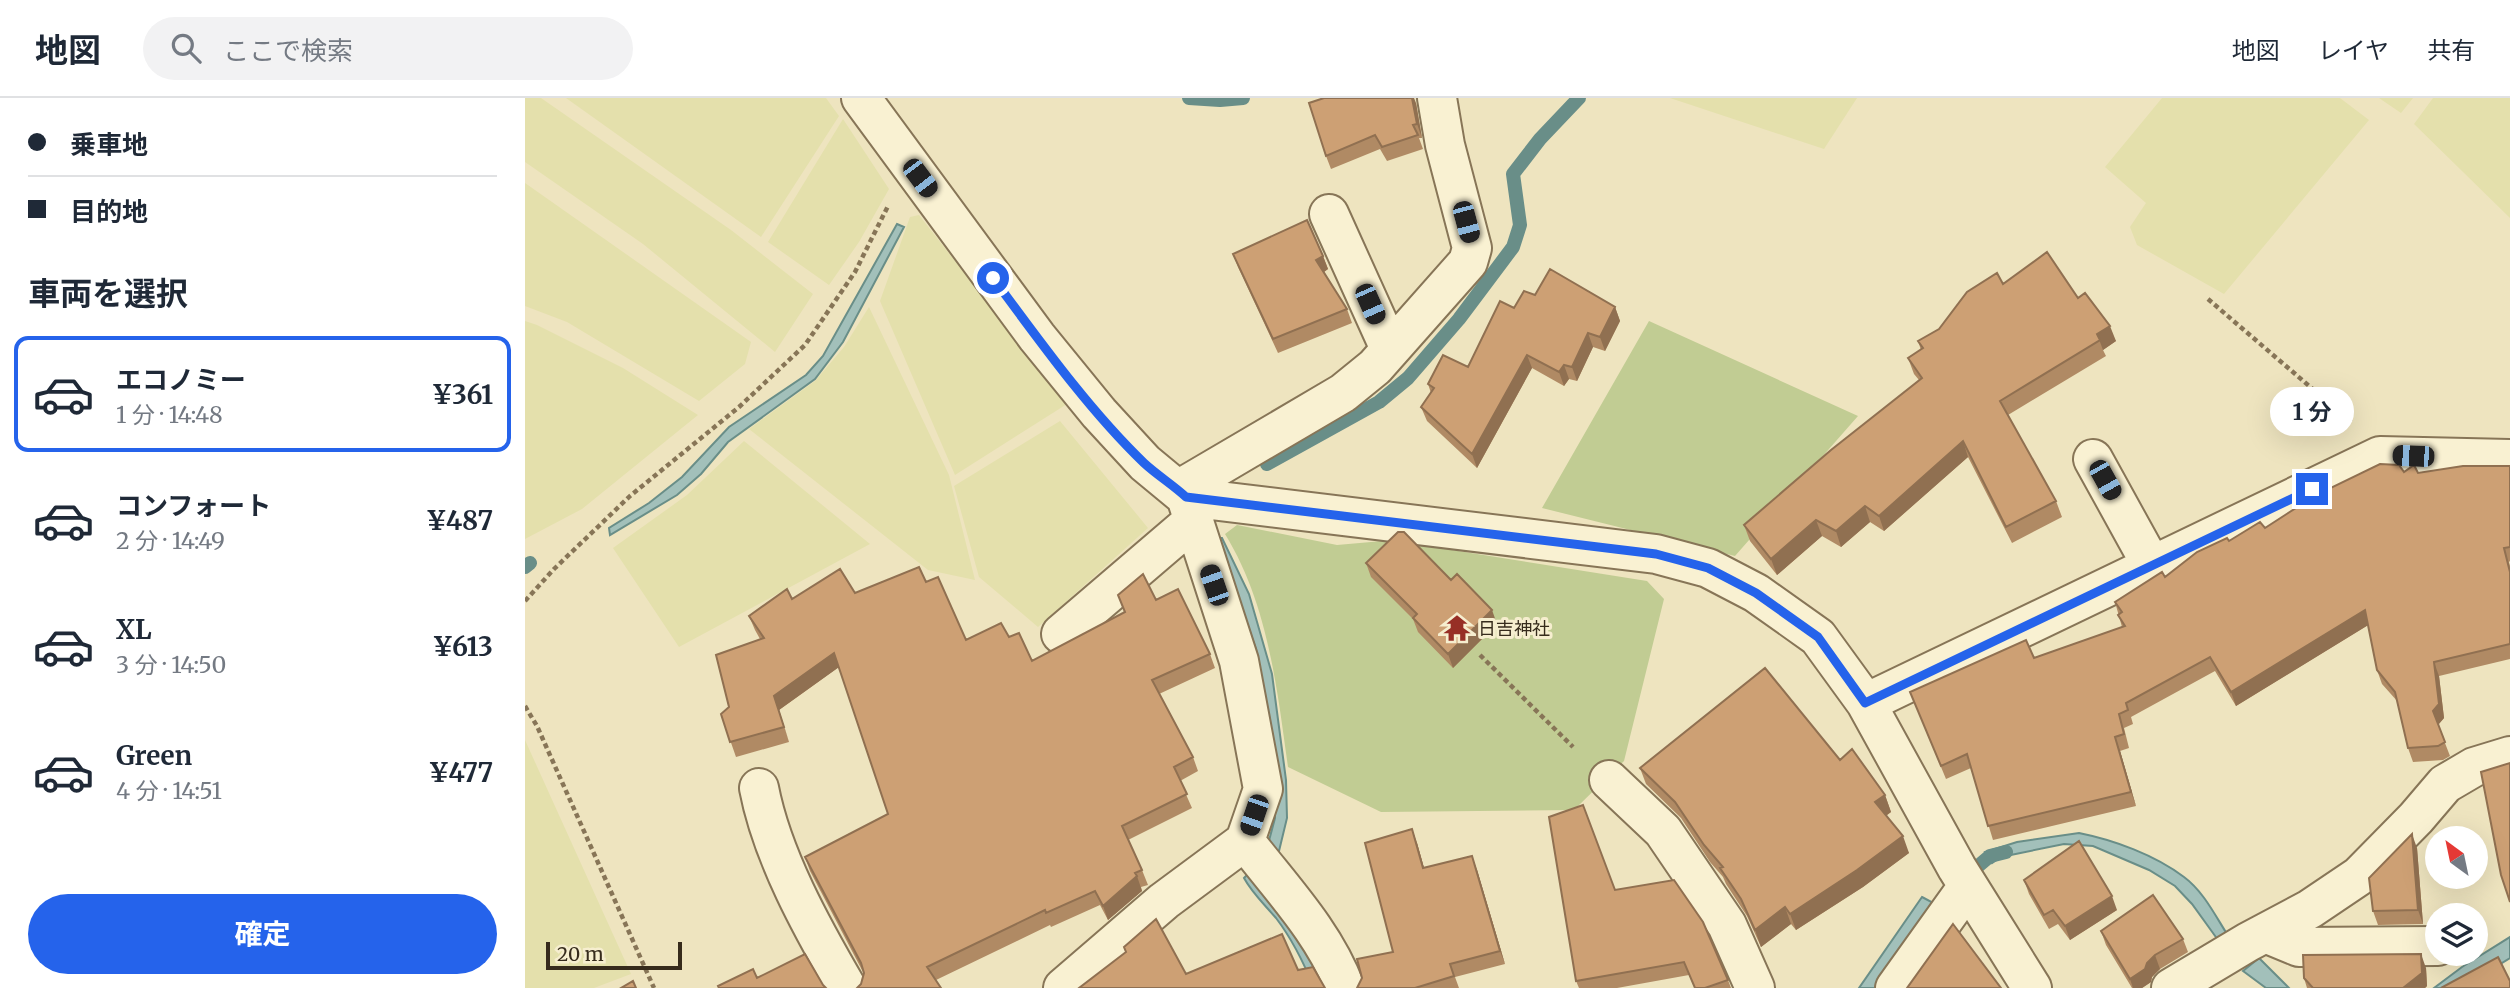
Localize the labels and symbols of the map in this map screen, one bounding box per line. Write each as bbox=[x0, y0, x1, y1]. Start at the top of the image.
car bbox=[899, 155, 942, 201]
car bbox=[1451, 199, 1482, 245]
route start bbox=[977, 262, 1009, 294]
car bbox=[1352, 281, 1389, 327]
callout: 1 分 bbox=[2270, 388, 2354, 436]
car bbox=[2392, 445, 2435, 467]
car bbox=[2086, 457, 2125, 503]
route end bbox=[2296, 473, 2328, 505]
car bbox=[1198, 562, 1231, 608]
temple icon: 日吉神社 bbox=[1442, 613, 1472, 643]
place label: 日吉神社 bbox=[1478, 617, 1550, 640]
car bbox=[1238, 792, 1271, 838]
north arrow bbox=[2425, 826, 2489, 889]
scale bar bbox=[546, 939, 683, 971]

